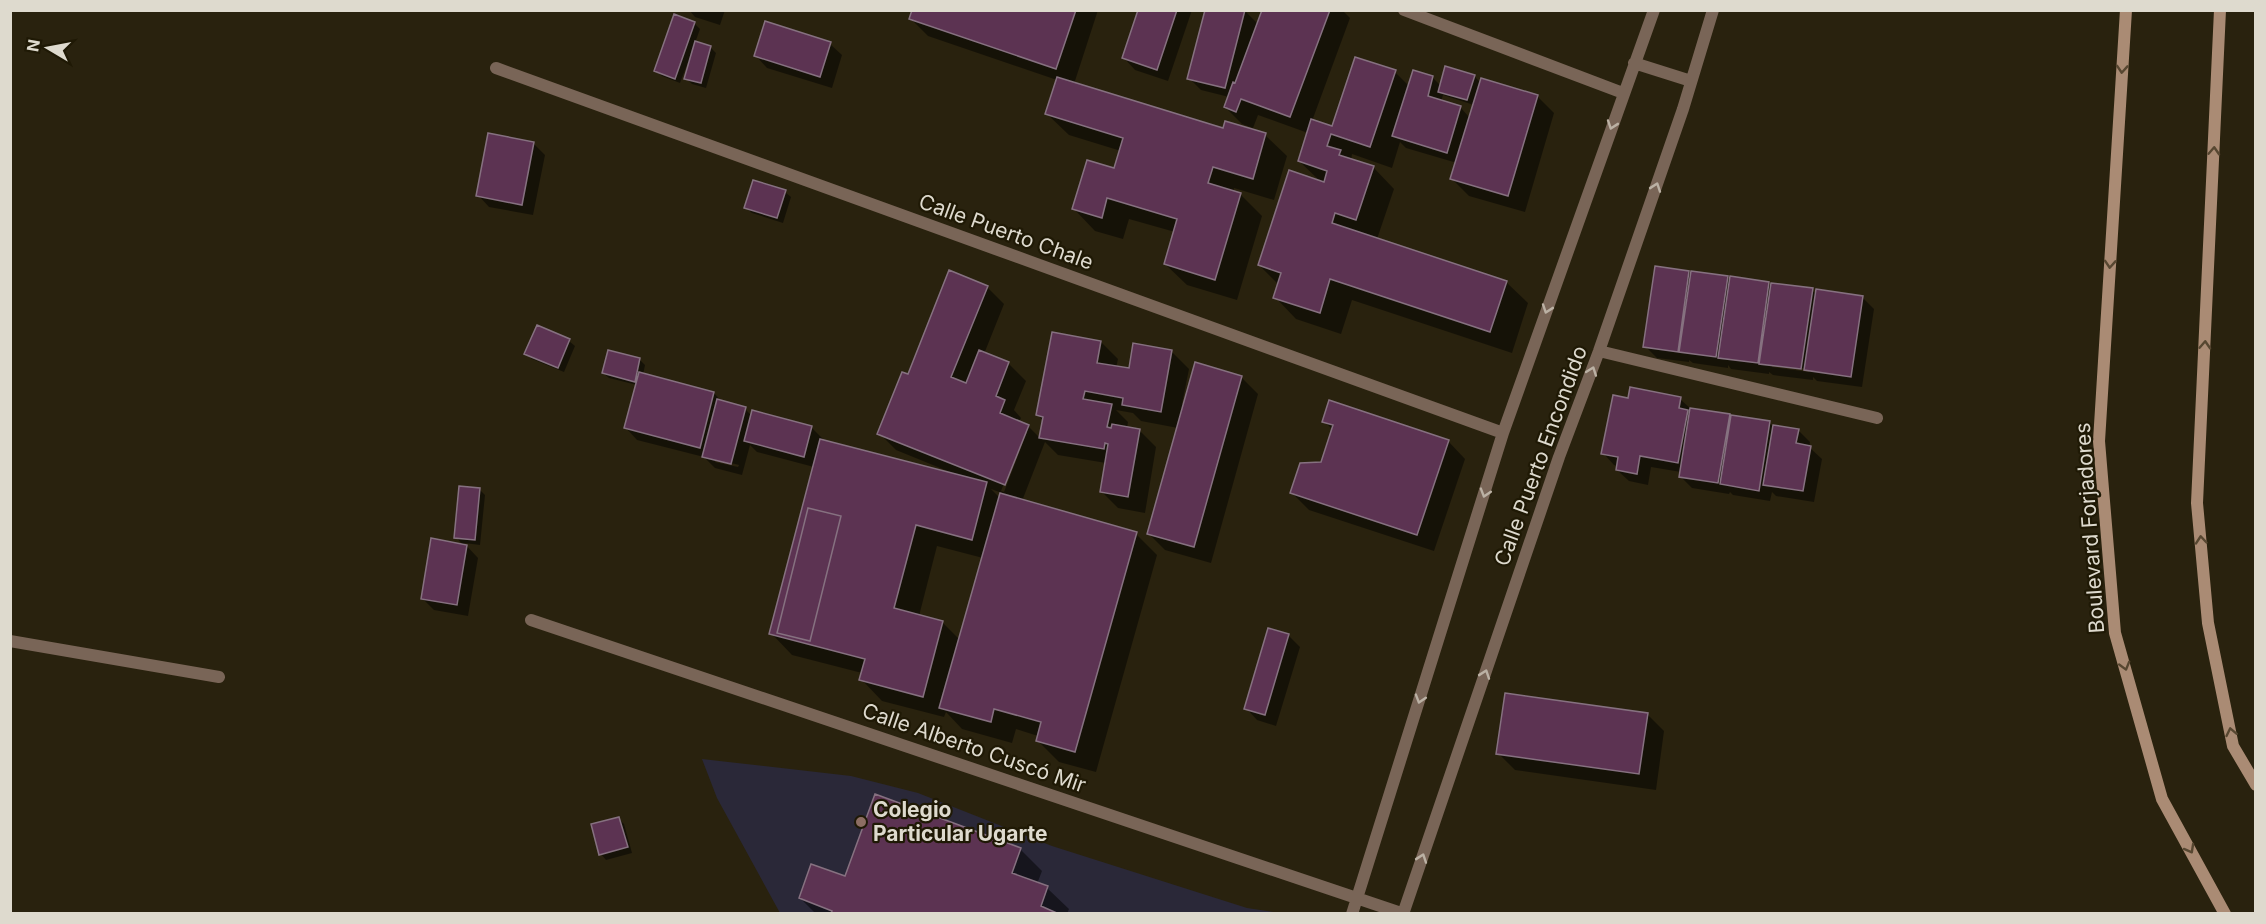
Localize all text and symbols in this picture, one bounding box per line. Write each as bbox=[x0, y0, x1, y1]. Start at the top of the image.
north arrow bbox=[18, 18, 78, 78]
text: N bbox=[22, 38, 44, 53]
one-way arrow bbox=[2116, 64, 2129, 73]
one-way arrow bbox=[1606, 119, 1619, 130]
one-way arrow bbox=[2207, 146, 2220, 155]
one-way arrow bbox=[1648, 182, 1661, 193]
street label: Calle Puerto Chale bbox=[916, 188, 1097, 275]
one-way arrow bbox=[2104, 259, 2117, 268]
one-way arrow bbox=[1542, 303, 1555, 314]
one-way arrow bbox=[2198, 341, 2211, 350]
street label: Calle Puerto Encondido bbox=[1489, 342, 1592, 569]
one-way arrow bbox=[1584, 366, 1597, 377]
street label: Boulevard Forjadores bbox=[2070, 422, 2109, 634]
one-way arrow bbox=[1479, 487, 1492, 498]
one-way arrow bbox=[2195, 536, 2208, 545]
one-way arrow bbox=[2118, 660, 2130, 671]
one-way arrow bbox=[1478, 669, 1491, 680]
one-way arrow bbox=[1415, 693, 1427, 704]
street label: Calle Alberto Cuscó Mir bbox=[859, 697, 1089, 798]
one-way arrow bbox=[2225, 728, 2238, 738]
place label: Colegio Particular Ugarte bbox=[873, 797, 1048, 846]
marker: Colegio Particular Ugarte bbox=[854, 815, 868, 829]
one-way arrow bbox=[2183, 843, 2194, 853]
one-way arrow bbox=[1415, 853, 1428, 864]

